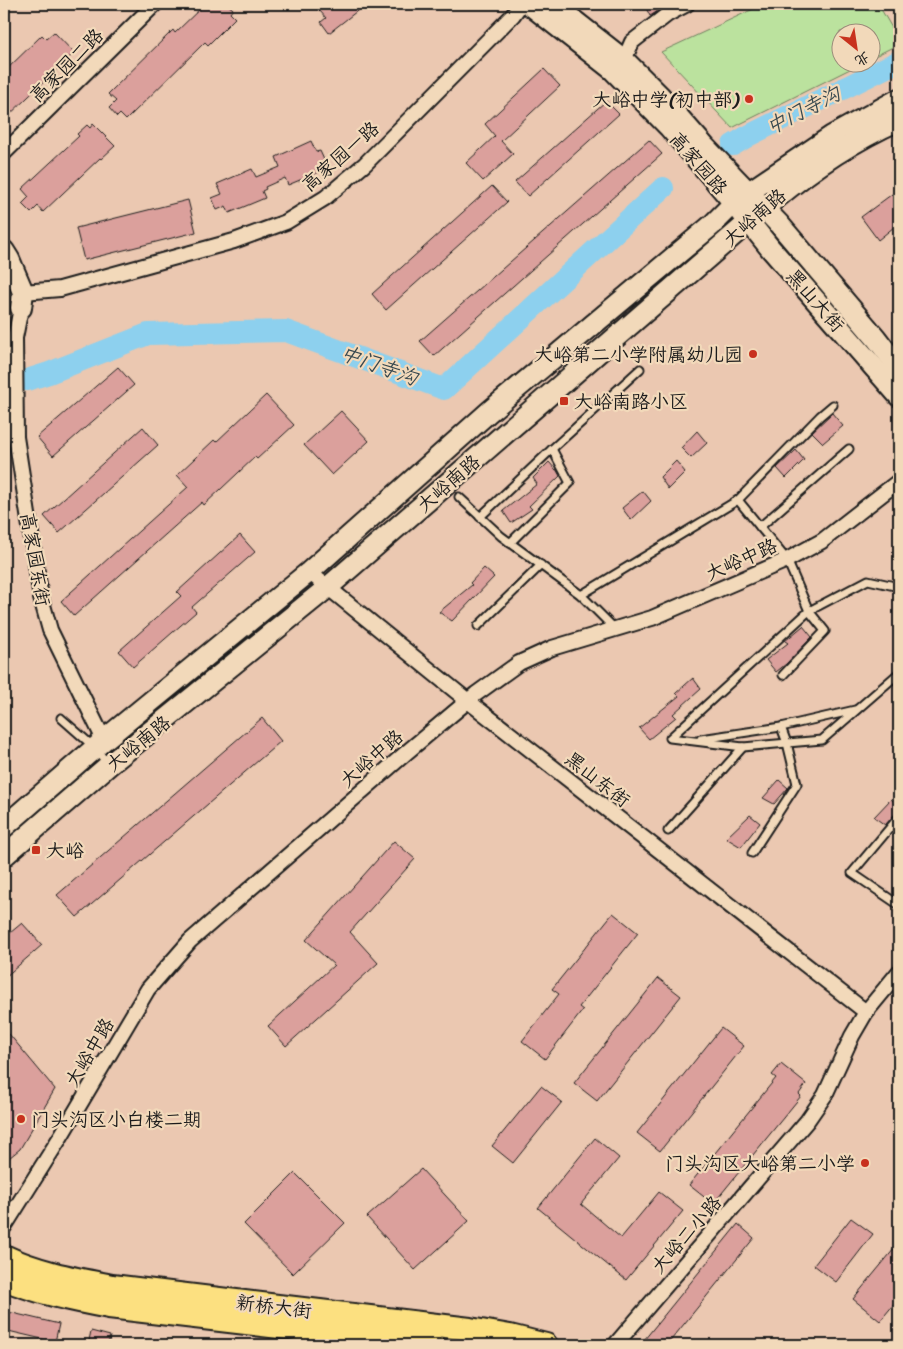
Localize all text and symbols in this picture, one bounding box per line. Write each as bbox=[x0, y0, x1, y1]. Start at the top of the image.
street label: 高家园二路 bbox=[21, 20, 112, 111]
north arrow bbox=[830, 22, 880, 72]
text: 北 bbox=[850, 45, 875, 73]
water label: 中门寺沟 bbox=[760, 76, 849, 144]
place label: 大峪中学(初中部) bbox=[593, 83, 740, 116]
marker: 大峪中学(初中部) bbox=[743, 93, 755, 105]
street label: 高家园一路 bbox=[294, 113, 387, 200]
street label: 高家园路 bbox=[661, 124, 736, 203]
street label: 大峪南路 bbox=[715, 180, 794, 255]
street label: 黑山大街 bbox=[778, 261, 853, 340]
water label: 中门寺沟 bbox=[335, 335, 424, 396]
place label: 大峪第二小学附属幼儿园 bbox=[534, 338, 743, 371]
marker: 大峪第二小学附属幼儿园 bbox=[747, 348, 759, 360]
place label: 大峪南路小区 bbox=[574, 385, 688, 418]
marker: 大峪南路小区 bbox=[558, 395, 570, 407]
street label: 大峪南路 bbox=[409, 446, 488, 521]
street label: 高家园东街 bbox=[11, 509, 60, 609]
street label: 大峪中路 bbox=[700, 529, 783, 590]
street label: 大峪南路 bbox=[98, 707, 178, 780]
street label: 大峪中路 bbox=[332, 721, 411, 796]
street label: 黑山东街 bbox=[558, 743, 638, 816]
place label: 大峪 bbox=[46, 834, 84, 867]
marker: 大峪 bbox=[30, 844, 42, 856]
street label: 大峪中路 bbox=[56, 1011, 123, 1093]
place label: 门头沟区小白楼二期 bbox=[31, 1103, 202, 1136]
marker: 门头沟区小白楼二期 bbox=[15, 1113, 27, 1125]
place label: 门头沟区大峪第二小学 bbox=[665, 1147, 855, 1180]
marker: 门头沟区大峪第二小学 bbox=[859, 1157, 871, 1169]
street label: 大峪二小路 bbox=[643, 1188, 730, 1281]
street label: 新桥大街 bbox=[234, 1285, 314, 1328]

